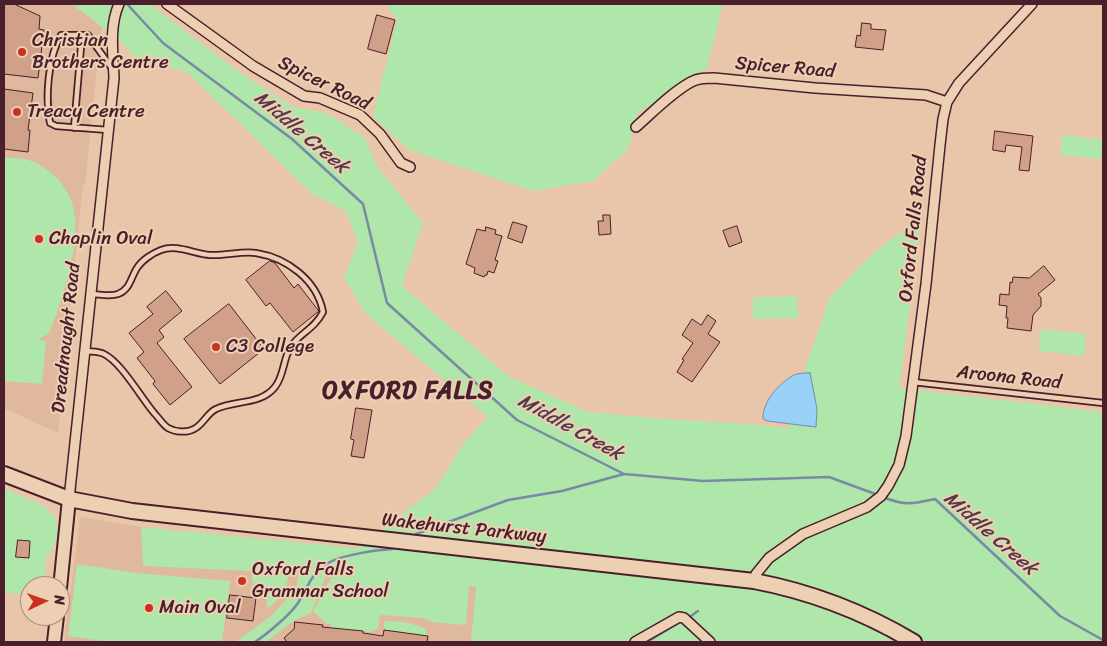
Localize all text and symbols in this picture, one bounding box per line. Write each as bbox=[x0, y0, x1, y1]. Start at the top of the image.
place label: Christian Brothers Centre bbox=[32, 30, 169, 74]
marker: Christian Brothers Centre bbox=[16, 46, 28, 58]
street label: Spicer Road bbox=[274, 52, 374, 116]
street label: Spicer Road bbox=[734, 52, 836, 84]
water label: Middle Creek bbox=[249, 87, 353, 179]
place label: Treacy Centre bbox=[27, 101, 145, 123]
marker: Treacy Centre bbox=[11, 106, 23, 118]
street label: Oxford Falls Road bbox=[895, 155, 933, 303]
place label: Chaplin Oval bbox=[49, 228, 152, 250]
marker: Chaplin Oval bbox=[33, 233, 45, 245]
street label: Dreadnought Road bbox=[48, 262, 86, 414]
place label: C3 College bbox=[226, 336, 314, 358]
marker: C3 College bbox=[210, 341, 222, 353]
street label: Aroona Road bbox=[956, 361, 1062, 395]
district label: OXFORD FALLS bbox=[321, 378, 495, 406]
water label: Middle Creek bbox=[513, 389, 627, 467]
water label: Middle Creek bbox=[938, 487, 1042, 581]
street label: Wakehurst Parkway bbox=[381, 509, 547, 549]
place label: Oxford Falls Grammar School bbox=[252, 559, 389, 603]
marker: Oxford Falls Grammar School bbox=[236, 575, 248, 587]
north arrow bbox=[20, 576, 70, 626]
text: N bbox=[47, 595, 72, 606]
place label: Main Oval bbox=[159, 597, 241, 619]
marker: Main Oval bbox=[143, 602, 155, 614]

